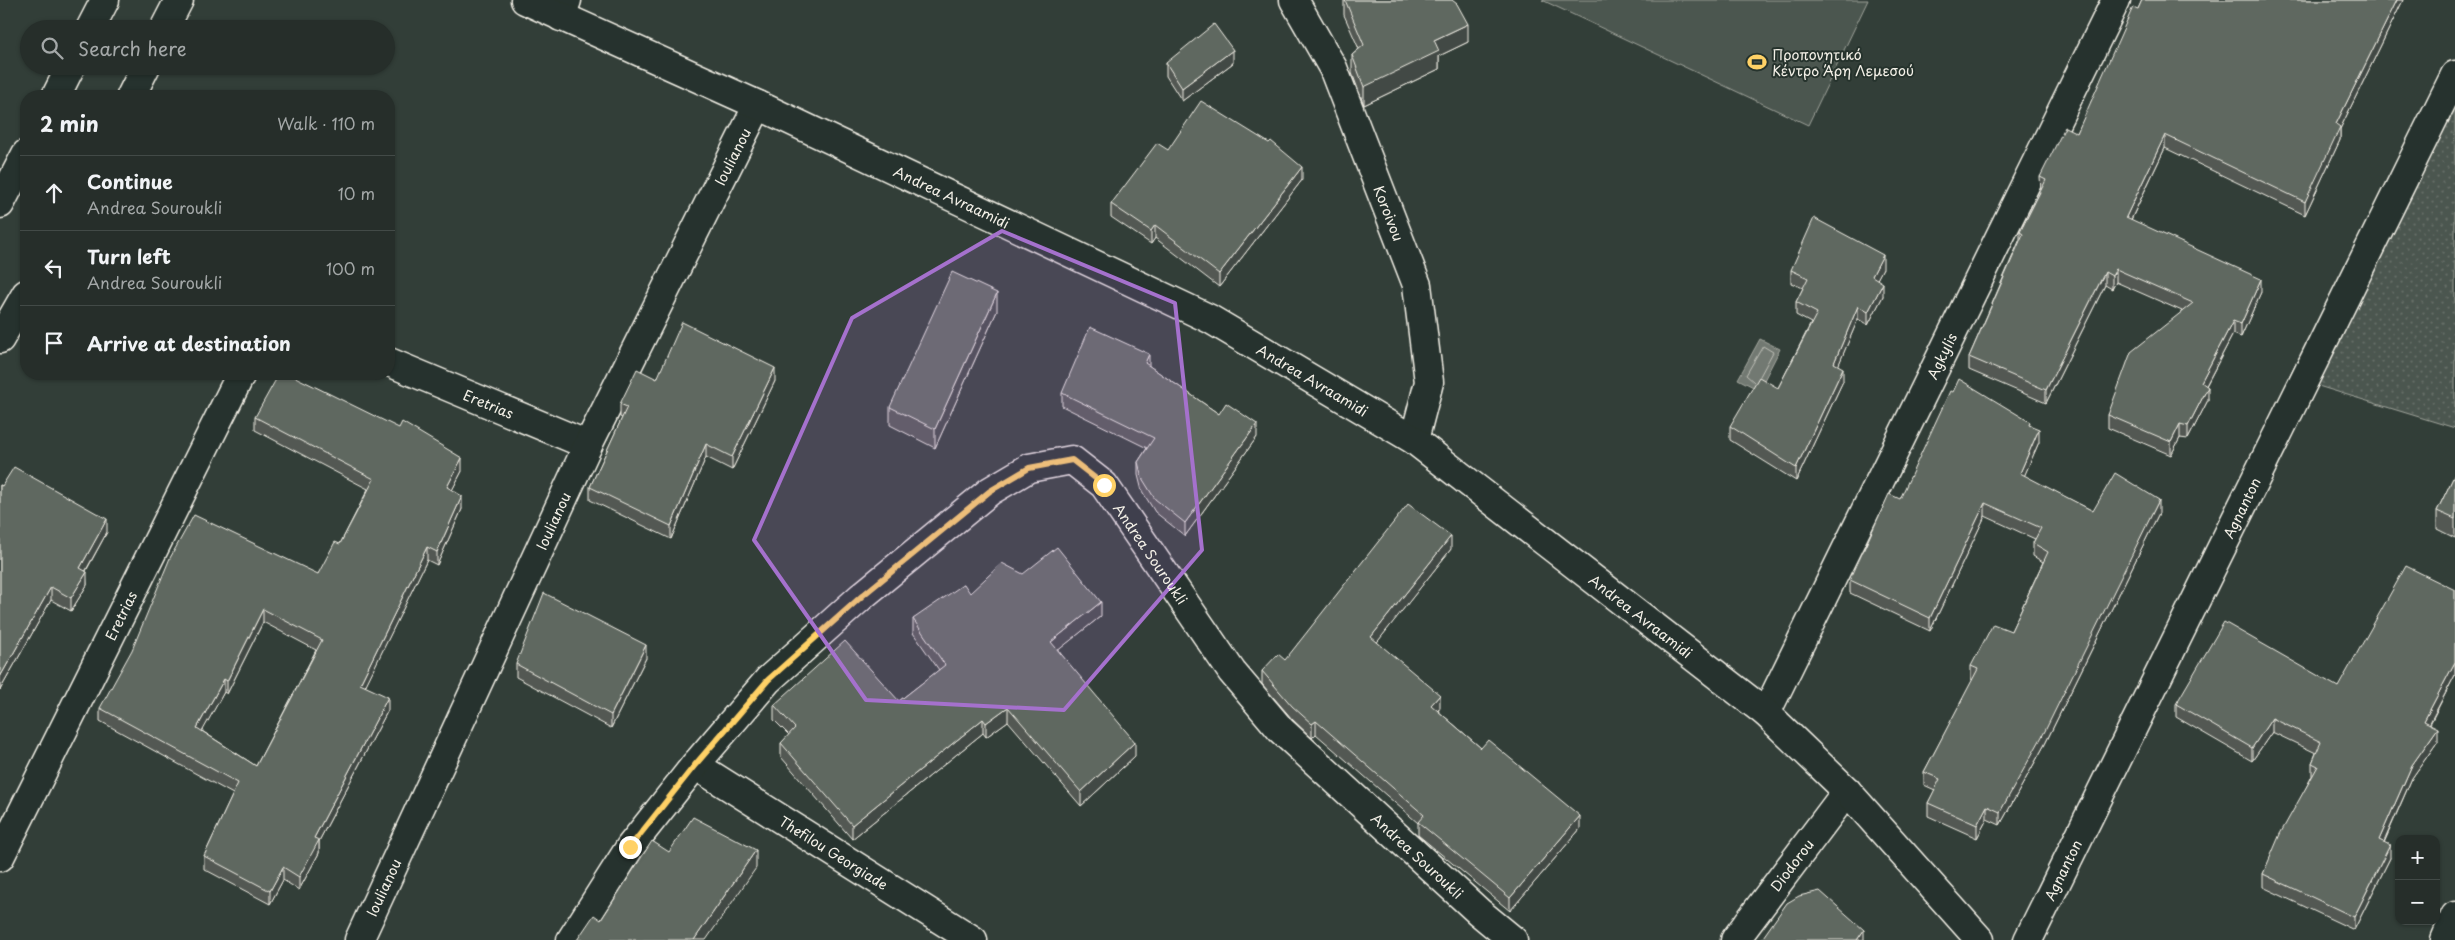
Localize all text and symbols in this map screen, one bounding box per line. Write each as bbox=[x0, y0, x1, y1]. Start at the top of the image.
search box bbox=[20, 20, 395, 75]
icon: search bbox=[38, 34, 66, 62]
text: Search here bbox=[78, 34, 187, 62]
place label: Προπονητικό Κέντρο Άρη Λεμεσού bbox=[1772, 44, 1914, 81]
sports icon: Προπονητικό Κέντρο Άρη Λεμεσού bbox=[1746, 51, 1768, 73]
text: 2 min bbox=[40, 107, 99, 139]
text: Walk · 110 m bbox=[277, 111, 375, 135]
street label: Ioulianou bbox=[709, 124, 755, 189]
street label: Andrea Avraamidi bbox=[890, 160, 1013, 233]
text: Continue bbox=[87, 167, 173, 195]
icon: ahead bbox=[40, 179, 68, 207]
text: 10 m bbox=[338, 181, 375, 205]
street label: Koroivou bbox=[1369, 182, 1409, 244]
text: Andrea Souroukli bbox=[87, 195, 222, 219]
text: Turn left bbox=[87, 242, 171, 270]
icon: left bbox=[40, 254, 68, 282]
text: 100 m bbox=[326, 256, 375, 280]
text: Andrea Souroukli bbox=[87, 270, 222, 294]
icon: arrive bbox=[40, 329, 68, 357]
text: Arrive at destination bbox=[87, 329, 291, 357]
street label: Agkylis bbox=[1921, 329, 1962, 382]
street label: Andrea Avraamidi bbox=[1253, 339, 1372, 421]
street label: Eretrias bbox=[460, 384, 517, 423]
route start bbox=[1093, 474, 1116, 497]
street label: Agnanton bbox=[2217, 474, 2265, 542]
street label: Ioulianou bbox=[531, 488, 575, 553]
street label: Andrea Souroukli bbox=[1109, 499, 1193, 608]
street label: Andrea Avraamidi bbox=[1585, 569, 1697, 663]
street label: Eretrias bbox=[99, 587, 142, 644]
street label: Andrea Souroukli bbox=[1367, 808, 1468, 903]
street label: Thefilou Georgiade bbox=[775, 810, 892, 895]
street label: Diodorou bbox=[1765, 834, 1818, 896]
map controls bbox=[2395, 835, 2440, 925]
button: + bbox=[2395, 835, 2440, 880]
route end bbox=[619, 836, 642, 859]
street label: Agnanton bbox=[2039, 836, 2086, 904]
street label: Ioulianou bbox=[361, 855, 406, 920]
button: − bbox=[2395, 880, 2440, 925]

